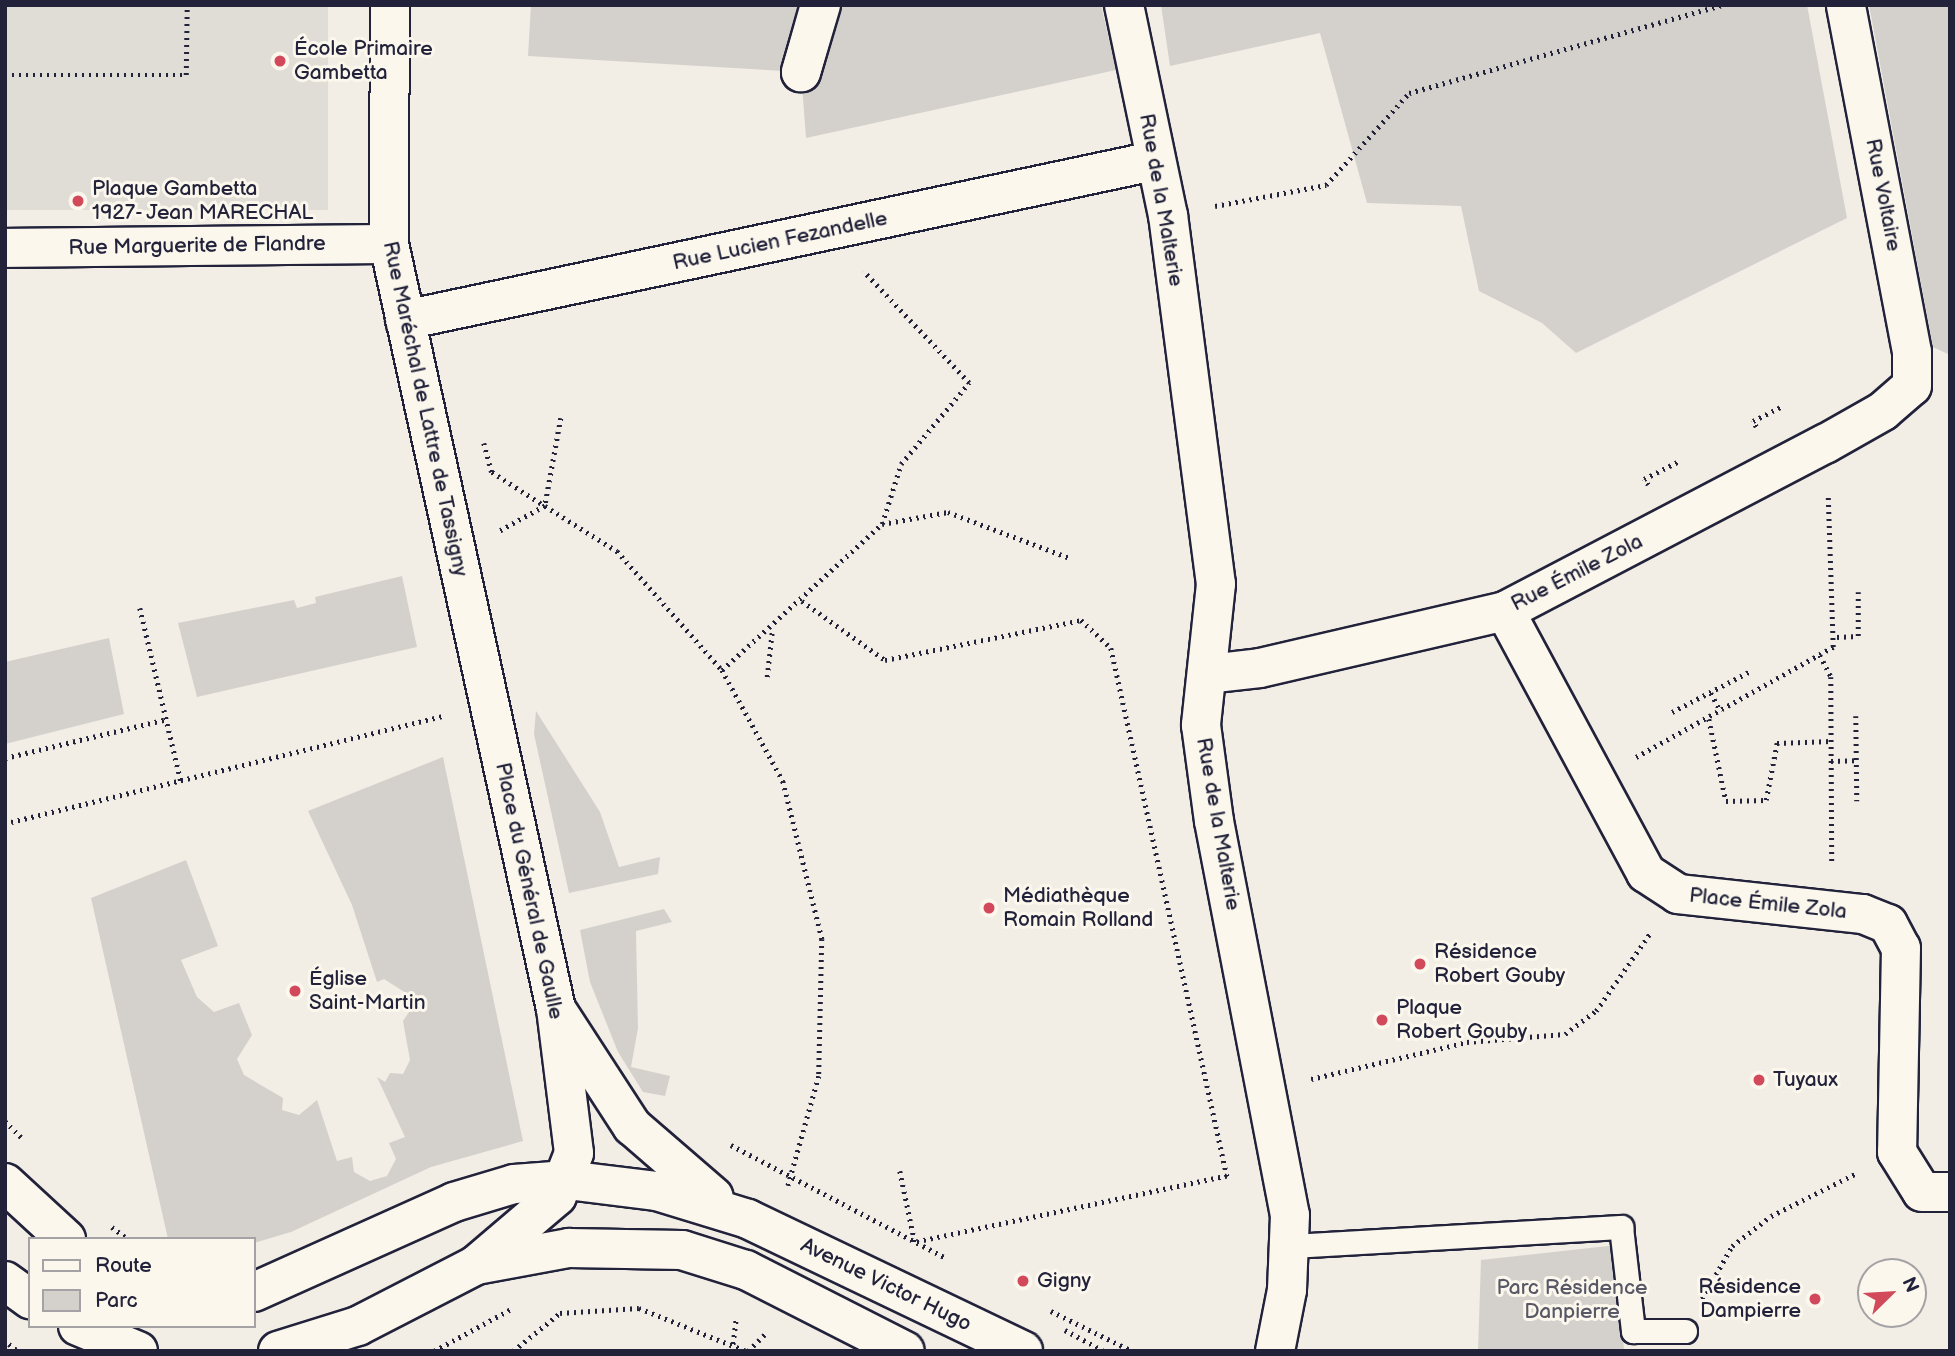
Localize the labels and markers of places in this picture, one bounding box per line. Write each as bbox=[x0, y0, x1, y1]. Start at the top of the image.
place label: École Primaire Gambetta bbox=[294, 36, 433, 86]
marker: École Primaire Gambetta bbox=[272, 53, 288, 69]
place label: Plaque Gambetta 1927- Jean MARECHAL bbox=[92, 176, 315, 226]
marker: Plaque Gambetta 1927- Jean MARECHAL bbox=[70, 193, 86, 209]
place label: Médiathèque Romain Rolland bbox=[1003, 883, 1153, 933]
marker: Médiathèque Romain Rolland bbox=[981, 900, 997, 916]
place label: Résidence Robert Gouby bbox=[1434, 939, 1565, 989]
marker: Résidence Robert Gouby bbox=[1412, 956, 1428, 972]
place label: Église Saint-Martin bbox=[309, 966, 426, 1016]
marker: Église Saint-Martin bbox=[287, 983, 303, 999]
place label: Plaque Robert Gouby bbox=[1396, 995, 1527, 1045]
marker: Plaque Robert Gouby bbox=[1374, 1012, 1390, 1028]
place label: Tuyaux bbox=[1773, 1067, 1838, 1093]
marker: Tuyaux bbox=[1751, 1072, 1767, 1088]
place label: Gigny bbox=[1037, 1268, 1091, 1294]
marker: Gigny bbox=[1015, 1273, 1031, 1289]
place label: Résidence Dampierre bbox=[1698, 1274, 1801, 1324]
marker: Résidence Dampierre bbox=[1807, 1291, 1823, 1307]

